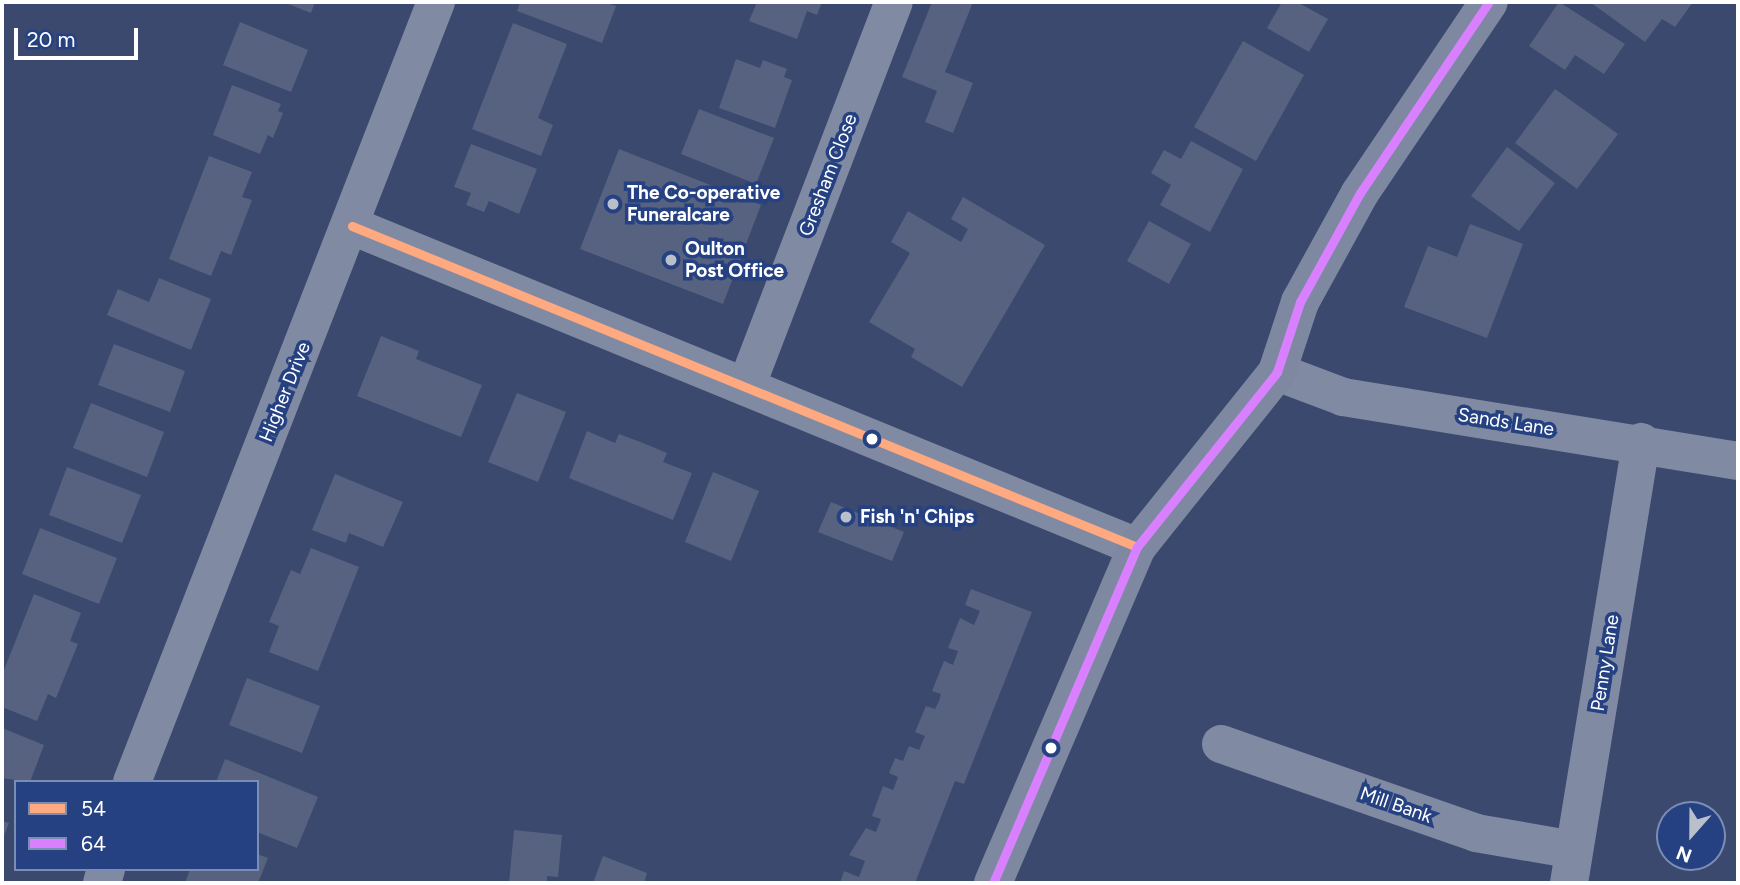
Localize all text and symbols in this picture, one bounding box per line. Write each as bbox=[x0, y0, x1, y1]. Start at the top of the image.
scale bar bbox=[18, 14, 142, 58]
text: 20 m bbox=[27, 27, 75, 52]
street label: Gresham Close bbox=[794, 111, 862, 239]
place label: The Co-operative Funeralcare bbox=[627, 182, 780, 226]
marker: The Co-operative Funeralcare bbox=[605, 196, 621, 212]
place label: Oulton Post Office bbox=[685, 238, 784, 282]
marker: Oulton Post Office bbox=[663, 252, 679, 268]
street label: Higher Drive bbox=[255, 339, 315, 445]
street label: Sands Lane bbox=[1456, 403, 1556, 441]
unlabelled marker bbox=[865, 432, 879, 446]
place label: Fish 'n' Chips bbox=[860, 506, 974, 528]
marker: Fish 'n' Chips bbox=[838, 509, 854, 525]
street label: Penny Lane bbox=[1586, 613, 1624, 713]
unlabelled marker bbox=[1044, 741, 1058, 755]
legend bbox=[14, 780, 259, 871]
street label: Mill Bank bbox=[1357, 782, 1435, 828]
text: 54 bbox=[81, 796, 106, 821]
north arrow bbox=[1656, 801, 1726, 871]
text: 64 bbox=[81, 831, 106, 856]
text: N bbox=[1673, 841, 1695, 868]

